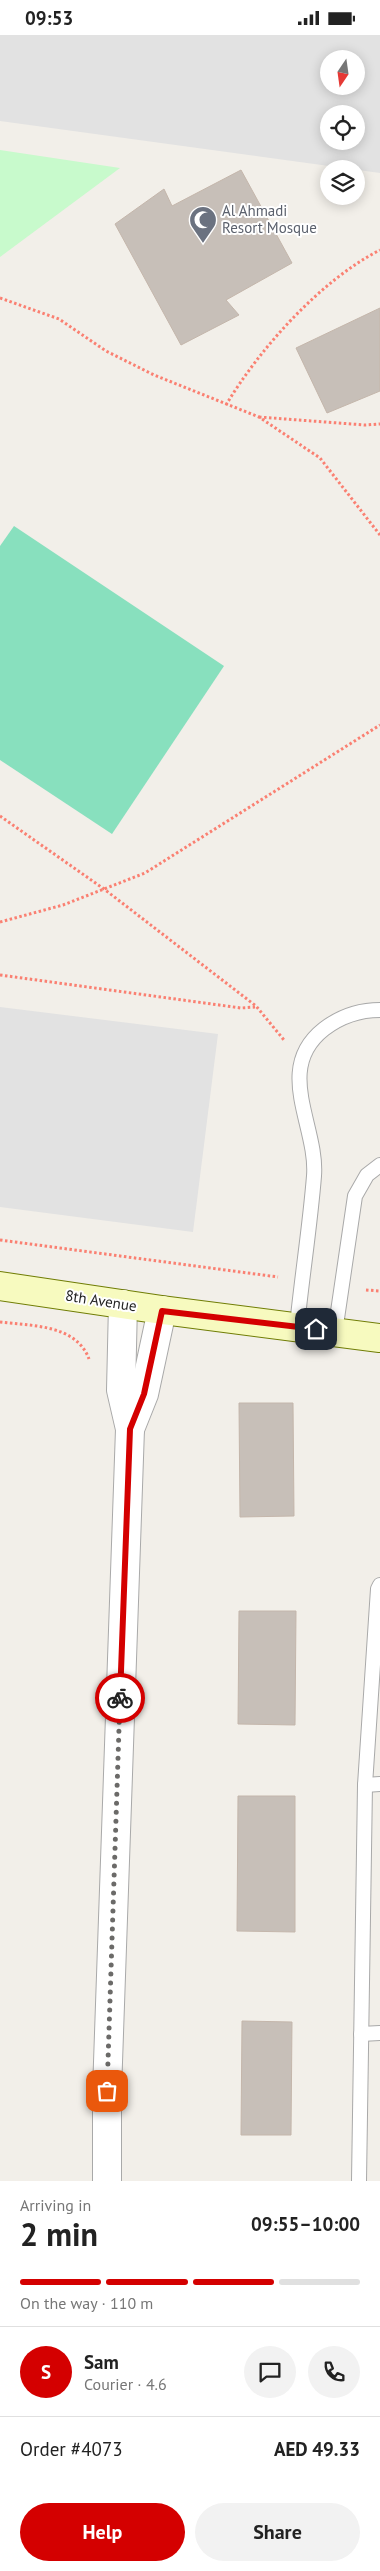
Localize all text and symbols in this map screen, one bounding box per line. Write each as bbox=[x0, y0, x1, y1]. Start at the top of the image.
text: 09:53 bbox=[25, 6, 73, 30]
north arrow bbox=[320, 50, 365, 95]
map controls bbox=[320, 50, 365, 205]
button: locate bbox=[320, 105, 365, 150]
button: layers bbox=[320, 160, 365, 205]
place label: Al Ahmadi Resort Mosque bbox=[222, 201, 317, 237]
mosque icon: Al Ahmadi Resort Mosque bbox=[188, 205, 218, 244]
street label: 8th Avenue bbox=[64, 1286, 138, 1316]
pin bbox=[295, 1308, 337, 1350]
icon: home bbox=[302, 1315, 330, 1343]
courier bbox=[95, 1673, 145, 1723]
icon: bike bbox=[106, 1684, 134, 1712]
pin bbox=[86, 2070, 128, 2112]
icon: bag bbox=[93, 2077, 121, 2105]
text: Arriving in bbox=[20, 2195, 91, 2215]
text: 09:55–10:00 bbox=[251, 2212, 360, 2236]
text: 2 min bbox=[20, 2213, 98, 2255]
text: On the way · 110 m bbox=[20, 2293, 153, 2313]
button: chat bbox=[244, 2346, 296, 2398]
button: phone bbox=[308, 2346, 360, 2398]
text: Sam bbox=[84, 2350, 119, 2374]
text: S bbox=[41, 2360, 51, 2384]
text: Courier · 4.6 bbox=[84, 2374, 167, 2394]
text: Order #4073 bbox=[20, 2437, 123, 2461]
text: AED 49.33 bbox=[274, 2437, 360, 2461]
button: Help bbox=[20, 2503, 185, 2561]
button: Share bbox=[195, 2503, 360, 2561]

